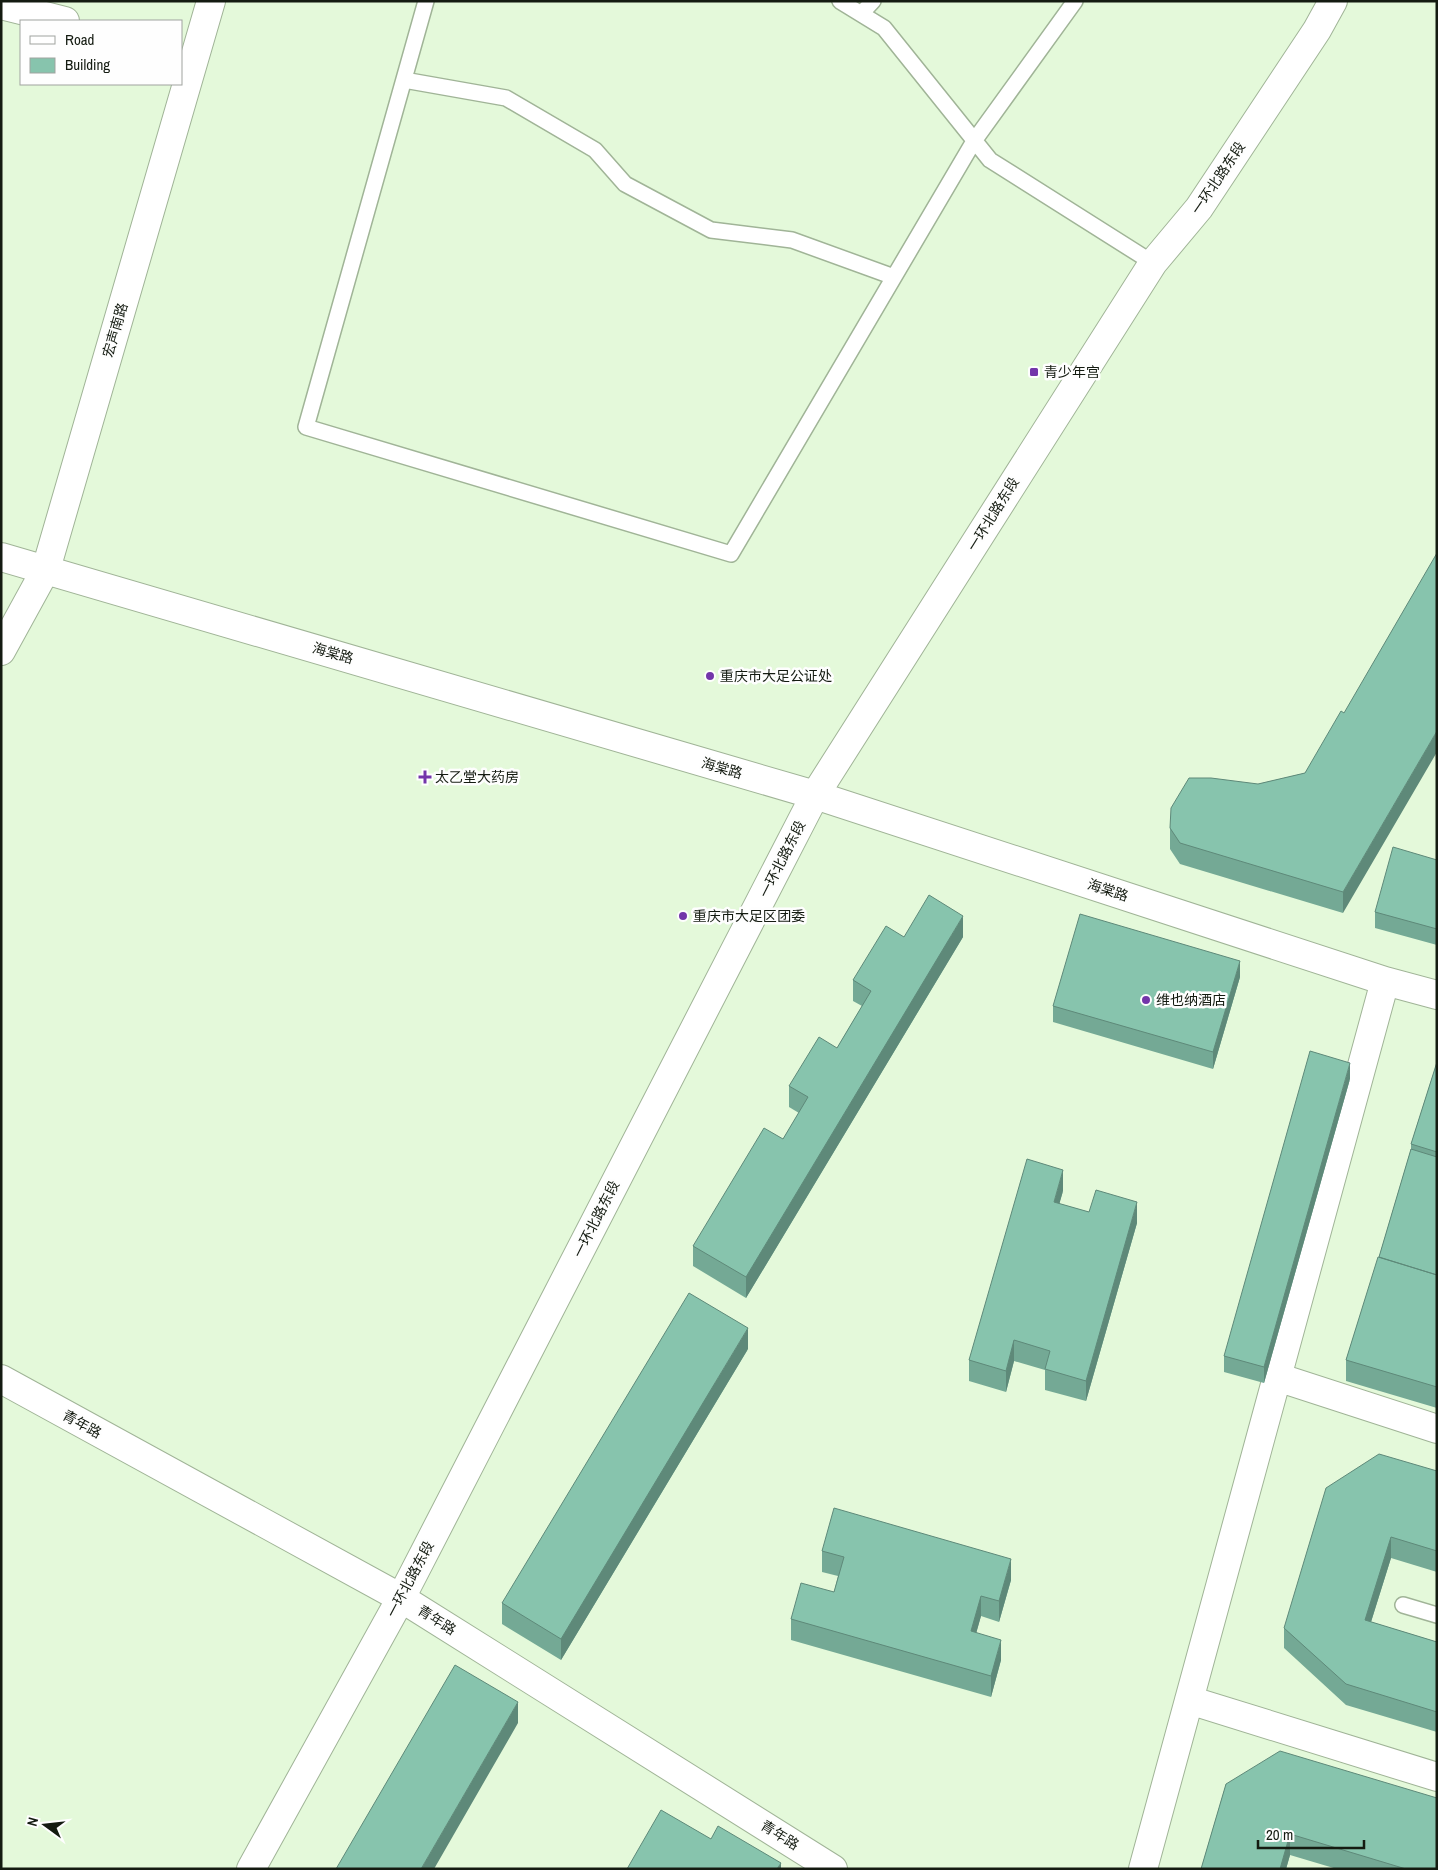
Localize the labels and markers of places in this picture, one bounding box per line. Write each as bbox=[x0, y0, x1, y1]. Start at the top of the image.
place label: 青少年宫 bbox=[1044, 363, 1100, 381]
marker: 青少年宫 bbox=[1028, 366, 1040, 378]
place label: 重庆市大足公证处 bbox=[720, 667, 832, 685]
marker: 重庆市大足公证处 bbox=[704, 670, 716, 682]
place label: 太乙堂大药房 bbox=[435, 768, 519, 786]
marker: 太乙堂大药房 bbox=[419, 771, 431, 783]
place label: 重庆市大足区团委 bbox=[693, 907, 805, 925]
marker: 重庆市大足区团委 bbox=[677, 910, 689, 922]
place label: 维也纳酒店 bbox=[1156, 991, 1226, 1009]
marker: 维也纳酒店 bbox=[1140, 994, 1152, 1006]

